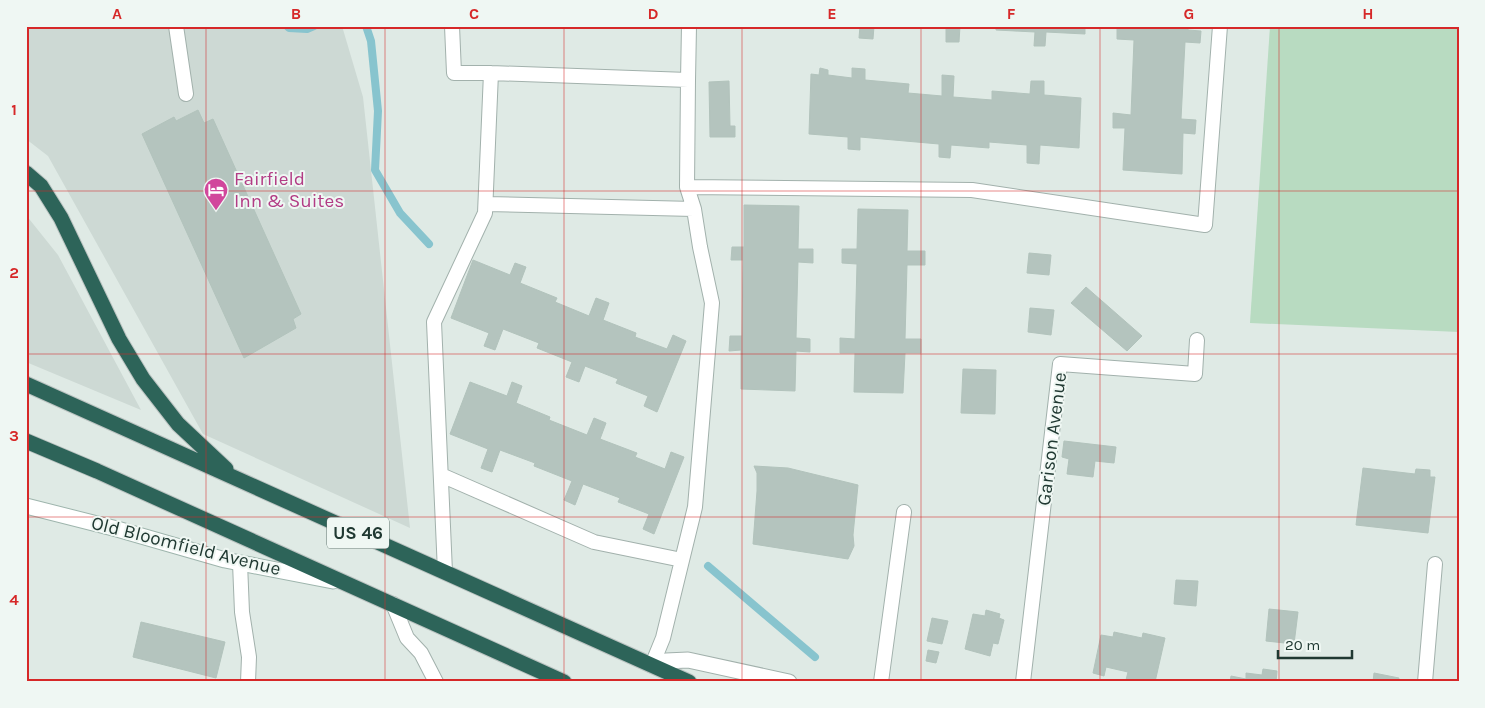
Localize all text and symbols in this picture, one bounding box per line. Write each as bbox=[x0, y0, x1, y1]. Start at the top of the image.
text: A bbox=[112, 4, 122, 23]
text: B bbox=[291, 4, 301, 23]
text: C bbox=[469, 4, 479, 23]
text: D bbox=[648, 4, 659, 23]
text: E bbox=[827, 4, 837, 23]
text: F bbox=[1007, 4, 1016, 23]
text: G bbox=[1184, 4, 1194, 23]
text: H bbox=[1362, 4, 1374, 23]
text: 1 bbox=[11, 100, 17, 119]
place label: Fairfield Inn & Suites bbox=[234, 168, 344, 212]
hotel icon: Fairfield Inn & Suites bbox=[203, 177, 229, 211]
text: 2 bbox=[9, 263, 19, 282]
street label: Garison Avenue bbox=[1033, 371, 1071, 507]
text: 3 bbox=[9, 426, 19, 445]
street label: Old Bloomfield Avenue bbox=[89, 512, 283, 580]
road number: US 46 bbox=[327, 518, 389, 548]
text: 4 bbox=[9, 590, 19, 609]
scale bar bbox=[1278, 628, 1351, 660]
text: 20 m bbox=[1285, 636, 1320, 654]

